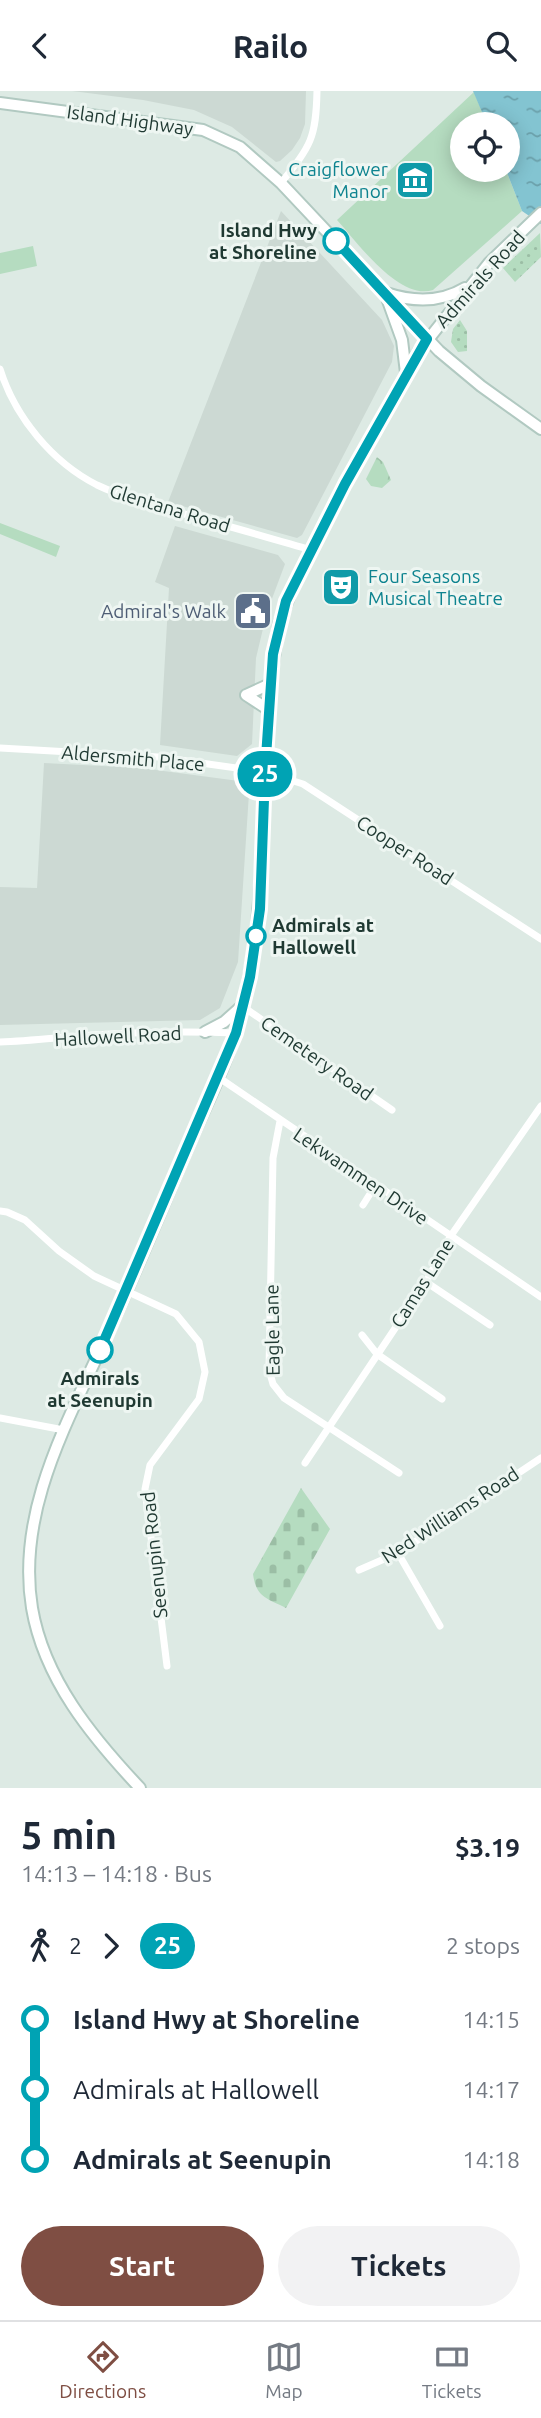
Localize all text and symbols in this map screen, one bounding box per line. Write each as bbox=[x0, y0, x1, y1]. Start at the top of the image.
icon: back bbox=[21, 27, 59, 65]
icon: search bbox=[482, 27, 520, 65]
text: Railo bbox=[233, 28, 308, 64]
street label: Island Highway bbox=[65, 100, 195, 140]
map controls bbox=[450, 112, 520, 182]
button: locate bbox=[450, 112, 520, 182]
place label: Craigflower Manor bbox=[288, 158, 388, 202]
museum icon: Craigflower Manor bbox=[394, 159, 436, 201]
place label: Island Hwy at Shoreline bbox=[209, 219, 317, 263]
street label: Admirals Road bbox=[431, 226, 529, 332]
marker: Island Hwy at Shoreline bbox=[323, 228, 349, 254]
street label: Glentana Road bbox=[107, 479, 233, 537]
place label: Four Seasons Musical Theatre bbox=[368, 565, 503, 609]
theatre icon: Four Seasons Musical Theatre bbox=[320, 566, 362, 608]
public building icon: Admiral's Walk bbox=[232, 590, 274, 632]
place label: Admiral's Walk bbox=[101, 600, 226, 622]
street label: Aldersmith Place bbox=[61, 741, 205, 775]
line badge: 25 bbox=[233, 751, 296, 797]
text: 25 bbox=[251, 760, 279, 787]
street label: Cooper Road bbox=[353, 811, 457, 889]
place label: Admirals at Hallowell bbox=[272, 914, 374, 958]
marker: Admirals at Hallowell bbox=[246, 926, 266, 946]
street label: Cemetery Road bbox=[257, 1011, 377, 1105]
street label: Hallowell Road bbox=[54, 1022, 182, 1050]
street label: Lekwammen Drive bbox=[289, 1123, 433, 1229]
street label: Camas Lane bbox=[386, 1234, 458, 1332]
street label: Eagle Lane bbox=[260, 1284, 284, 1376]
marker: Admirals at Seenupin bbox=[87, 1337, 113, 1363]
place label: Admirals at Seenupin bbox=[47, 1367, 153, 1411]
street label: Ned Williams Road bbox=[377, 1462, 523, 1568]
street label: Seenupin Road bbox=[136, 1491, 172, 1619]
text: 5 min bbox=[21, 1814, 117, 1856]
text: $3.19 bbox=[455, 1833, 520, 1862]
text: 14:13 – 14:18 · Bus bbox=[21, 1861, 212, 1886]
icon: walk bbox=[21, 1927, 59, 1965]
icon: forward bbox=[92, 1927, 130, 1965]
text: 25 bbox=[154, 1932, 181, 1959]
text: 2 bbox=[69, 1933, 82, 1958]
text: 2 stops bbox=[446, 1933, 520, 1958]
text: Island Hwy at Shoreline bbox=[73, 2005, 360, 2034]
text: 14:15 bbox=[462, 2007, 520, 2032]
text: Admirals at Hallowell bbox=[73, 2075, 319, 2104]
text: 14:17 bbox=[462, 2077, 520, 2102]
text: Admirals at Seenupin bbox=[73, 2145, 332, 2174]
text: 14:18 bbox=[462, 2147, 520, 2172]
button: Start bbox=[21, 2226, 264, 2306]
button: Tickets bbox=[278, 2226, 520, 2306]
tab: Directions bbox=[59, 2338, 146, 2402]
tab: Map bbox=[265, 2338, 303, 2402]
tab: Tickets bbox=[422, 2338, 482, 2402]

